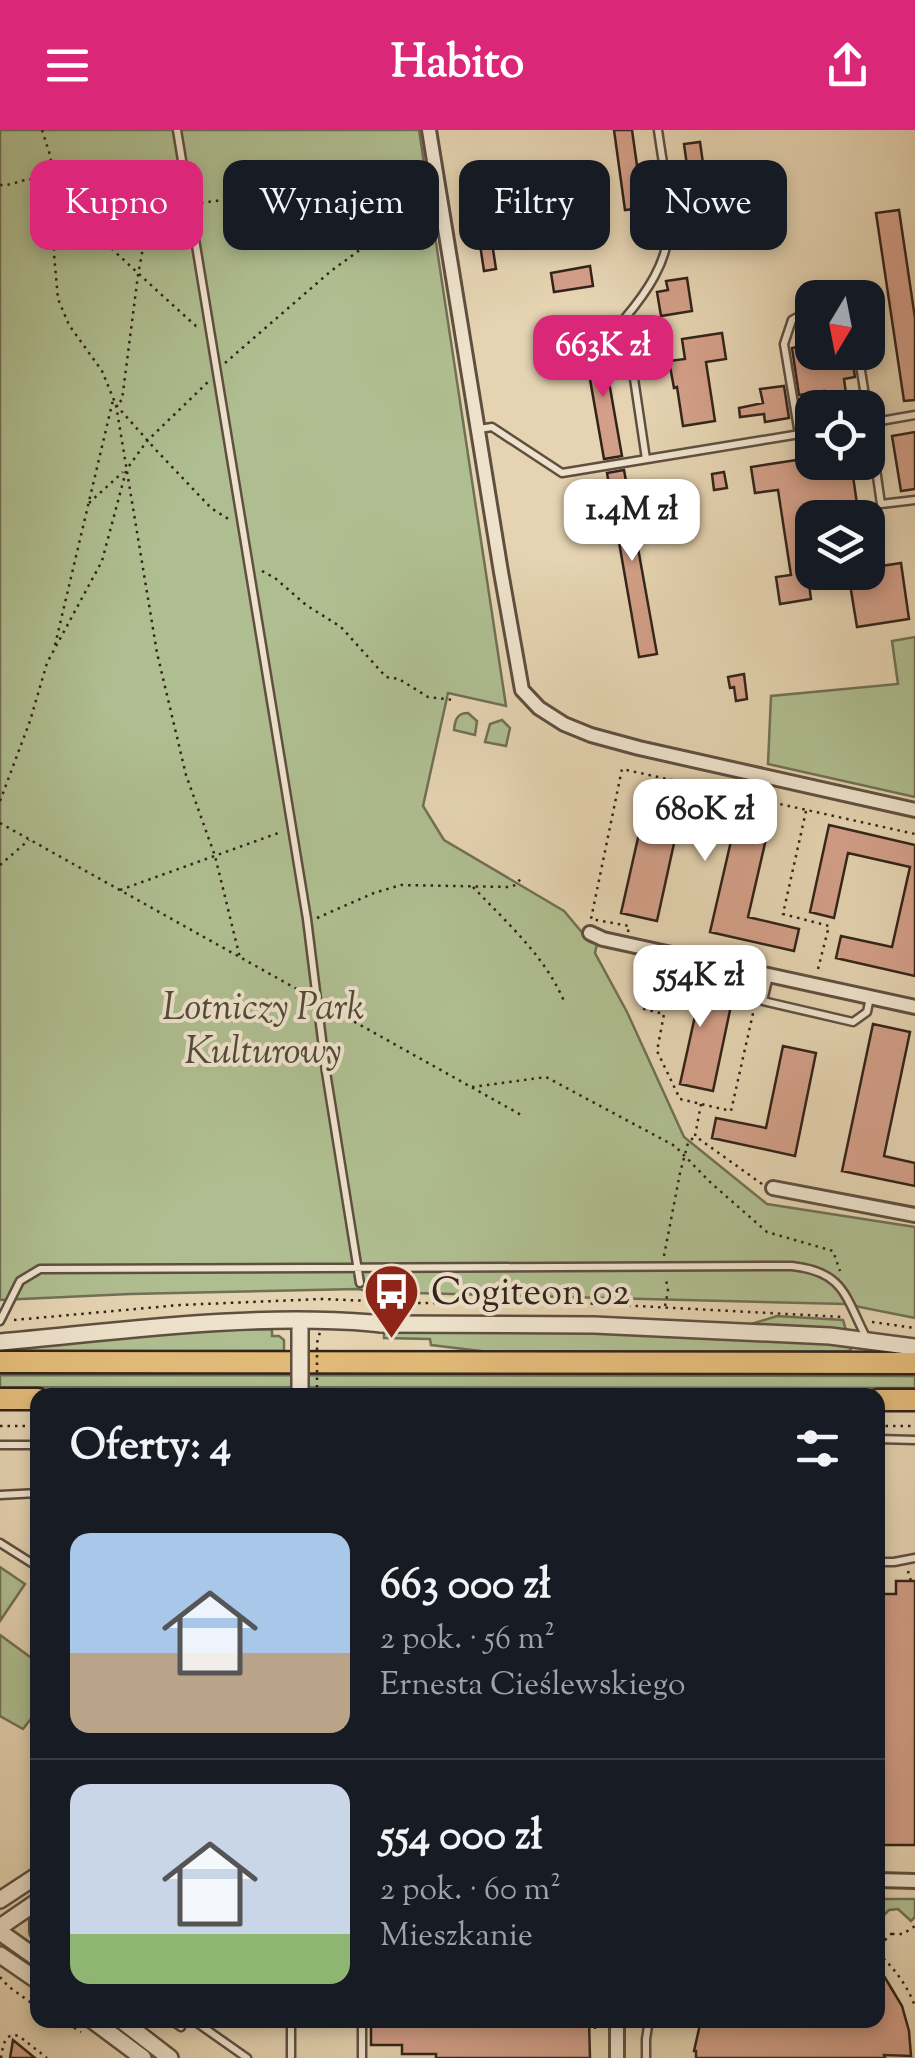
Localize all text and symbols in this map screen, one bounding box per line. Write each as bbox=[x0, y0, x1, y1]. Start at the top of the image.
text: Habito bbox=[391, 33, 524, 98]
icon: menu bbox=[40, 38, 95, 93]
icon: share bbox=[820, 38, 875, 93]
chip: Kupno bbox=[30, 160, 203, 250]
chip: Wynajem bbox=[223, 160, 439, 250]
chip: Filtry bbox=[459, 160, 610, 250]
chip: Nowe bbox=[630, 160, 787, 250]
north arrow bbox=[795, 280, 885, 370]
map controls bbox=[795, 280, 885, 590]
pin: 663K zł bbox=[511, 315, 695, 400]
text: 663K zł bbox=[555, 324, 651, 370]
button: locate bbox=[795, 390, 885, 480]
pin: 1.4M zł bbox=[540, 479, 724, 564]
text: 1.4M zł bbox=[586, 488, 678, 534]
button: layers bbox=[795, 500, 885, 590]
pin: 680K zł bbox=[613, 779, 797, 864]
text: 680K zł bbox=[655, 788, 755, 834]
pin: 554K zł bbox=[608, 945, 792, 1030]
text: 554K zł bbox=[655, 954, 745, 1000]
park label: Lotniczy Park Kulturowy bbox=[162, 983, 364, 1081]
bus stop icon: Cogiteon 02 bbox=[362, 1261, 422, 1340]
place label: Cogiteon 02 bbox=[431, 1268, 630, 1322]
text: Oferty: 4 bbox=[70, 1418, 231, 1478]
icon: filters bbox=[790, 1421, 845, 1476]
text: 663 000 zł bbox=[380, 1557, 551, 1617]
icon: home bbox=[150, 1573, 270, 1693]
text: 2 pok. · 56 m² bbox=[380, 1617, 555, 1663]
text: Ernesta Cieślewskiego bbox=[380, 1663, 685, 1709]
text: 554 000 zł bbox=[380, 1808, 542, 1868]
icon: home bbox=[150, 1824, 270, 1944]
text: 2 pok. · 60 m² bbox=[380, 1868, 561, 1914]
text: Mieszkanie bbox=[380, 1914, 533, 1960]

